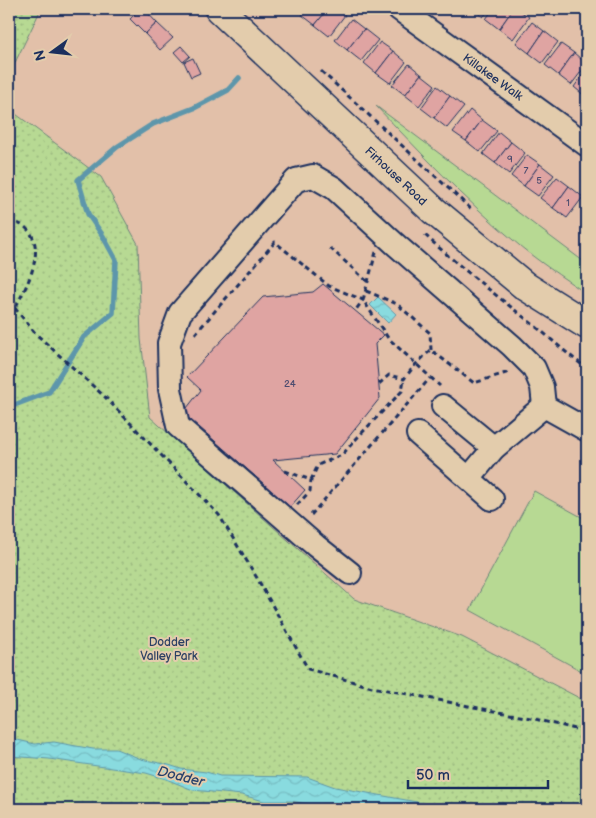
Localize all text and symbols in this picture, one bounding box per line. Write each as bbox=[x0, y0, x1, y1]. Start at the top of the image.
north arrow bbox=[28, 28, 78, 78]
text: N bbox=[30, 48, 49, 63]
street label: Killakee Walk bbox=[460, 51, 526, 104]
street label: Firhouse Road bbox=[361, 144, 430, 209]
house number: 9 bbox=[507, 153, 513, 165]
house number: 7 bbox=[524, 165, 529, 177]
house number: 5 bbox=[536, 175, 542, 187]
house number: 1 bbox=[566, 197, 570, 209]
house number: 24 bbox=[284, 378, 296, 390]
park label: Dodder Valley Park bbox=[140, 635, 198, 664]
scale bar bbox=[408, 758, 548, 790]
water label: Dodder bbox=[156, 762, 207, 791]
text: 50 m bbox=[416, 766, 450, 785]

